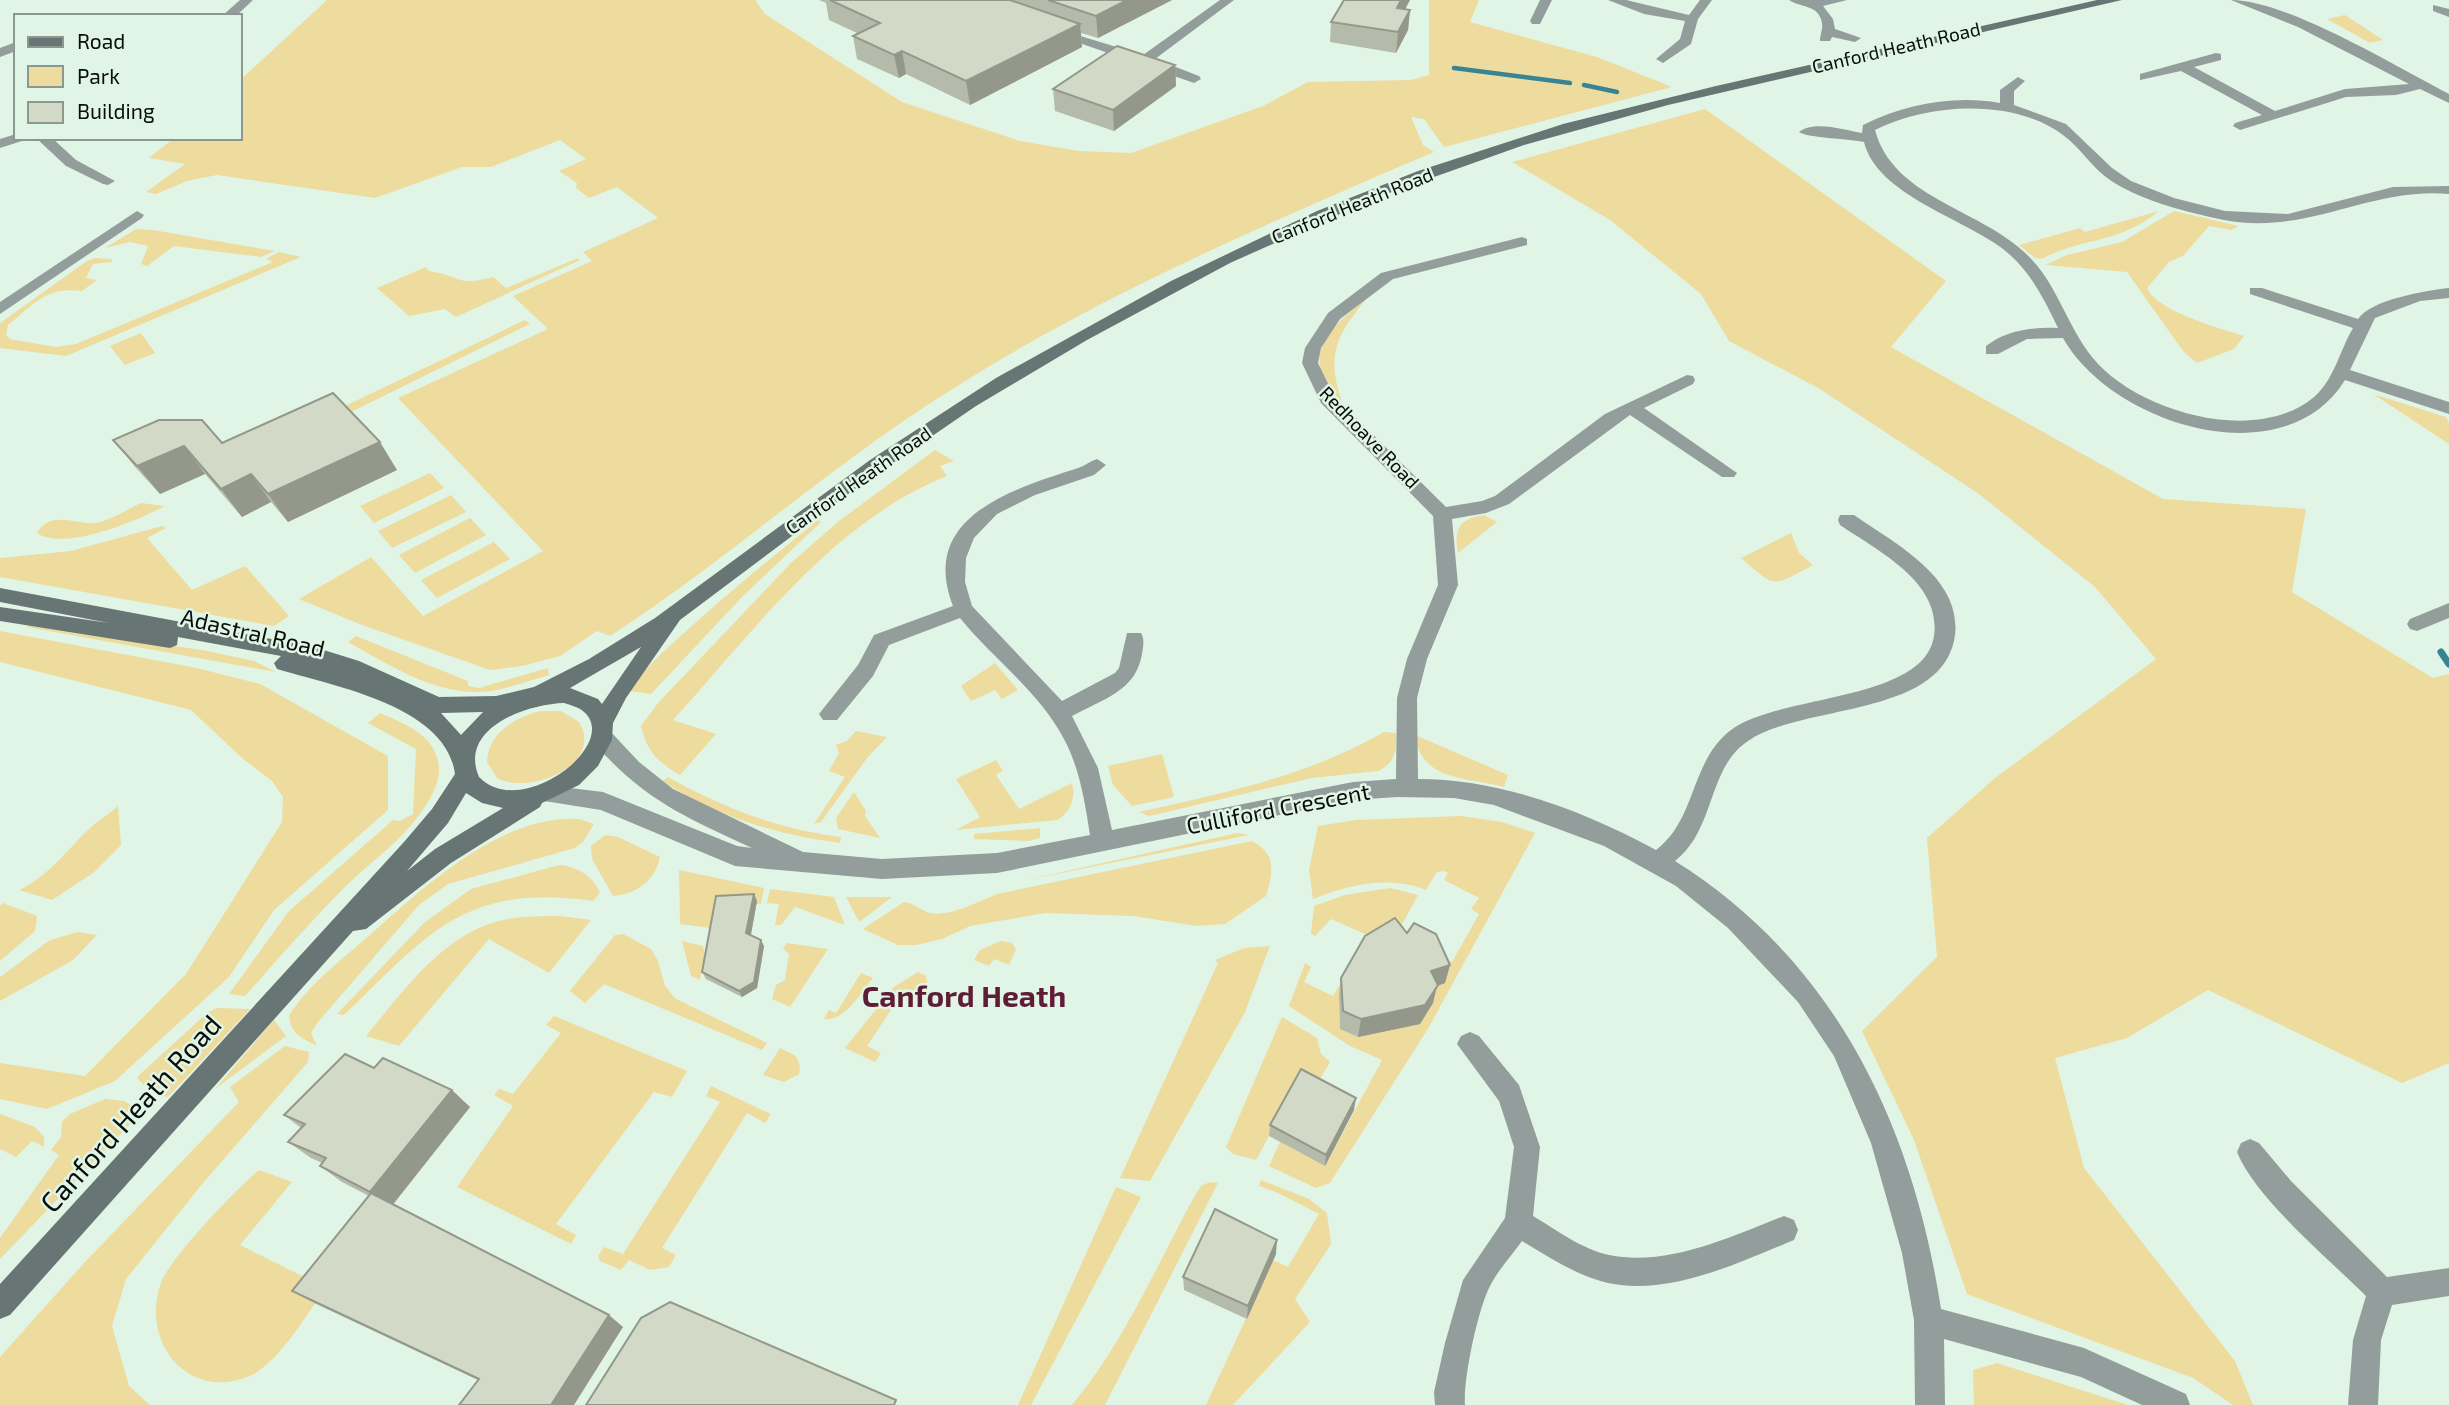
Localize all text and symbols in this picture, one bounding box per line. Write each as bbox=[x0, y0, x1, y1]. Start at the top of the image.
legend bbox=[14, 14, 242, 140]
street label: Canford Heath Road bbox=[1809, 16, 1983, 78]
text: Road bbox=[77, 28, 125, 53]
text: Park bbox=[77, 63, 120, 88]
text: Building bbox=[77, 98, 155, 123]
street label: Canford Heath Road bbox=[1268, 162, 1436, 248]
street label: Redhoave Road bbox=[1315, 381, 1425, 493]
street label: Canford Heath Road bbox=[781, 421, 935, 539]
street label: Adastral Road bbox=[178, 602, 328, 662]
street label: Culliford Crescent bbox=[1184, 776, 1372, 839]
district label: Canford Heath bbox=[862, 977, 1066, 1013]
street label: Canford Heath Road bbox=[32, 1007, 228, 1219]

